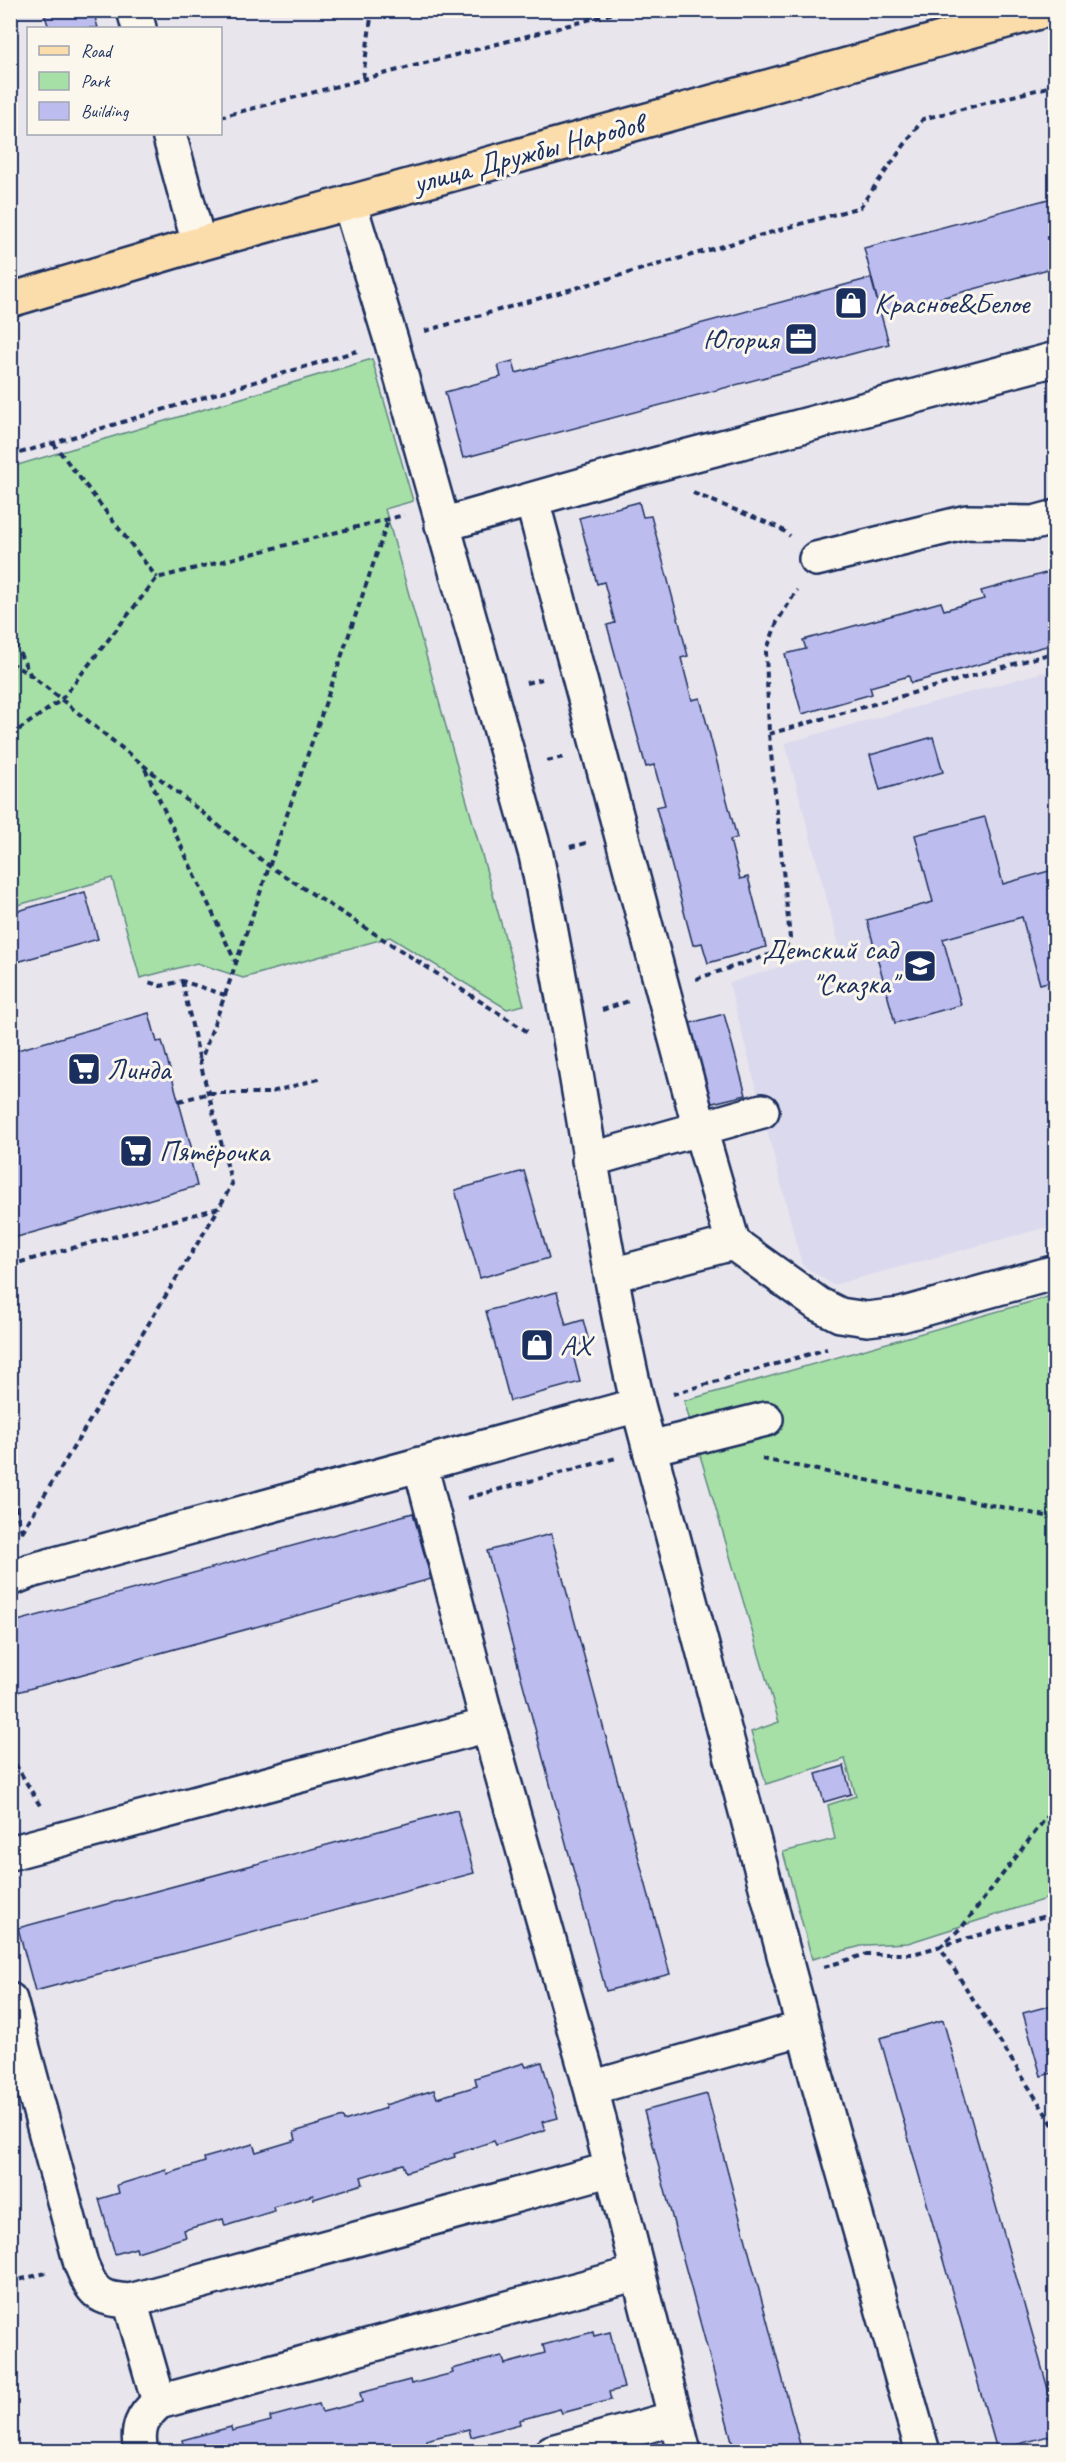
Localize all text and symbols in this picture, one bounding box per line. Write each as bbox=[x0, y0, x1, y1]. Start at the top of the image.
legend bbox=[27, 27, 222, 135]
text: Road bbox=[81, 40, 114, 62]
text: Park bbox=[81, 70, 111, 92]
text: Building bbox=[81, 100, 130, 122]
street label: улица Дружбы Народов bbox=[407, 103, 653, 202]
place label: Красное&Белое bbox=[874, 284, 1032, 322]
shop icon: Красное&Белое bbox=[833, 285, 869, 321]
place label: Югория bbox=[703, 320, 781, 358]
office icon: Югория bbox=[783, 321, 819, 357]
place label: Детский сад "Сказка" bbox=[762, 930, 903, 1002]
school or university icon: Детский сад "Сказка" bbox=[902, 948, 938, 984]
place label: Линда bbox=[107, 1050, 172, 1088]
supermarket icon: Линда bbox=[66, 1051, 102, 1087]
place label: Пятёрочка bbox=[159, 1132, 271, 1170]
supermarket icon: Пятёрочка bbox=[118, 1133, 154, 1169]
place label: АХ bbox=[560, 1326, 595, 1364]
shop icon: АХ bbox=[519, 1327, 555, 1363]

